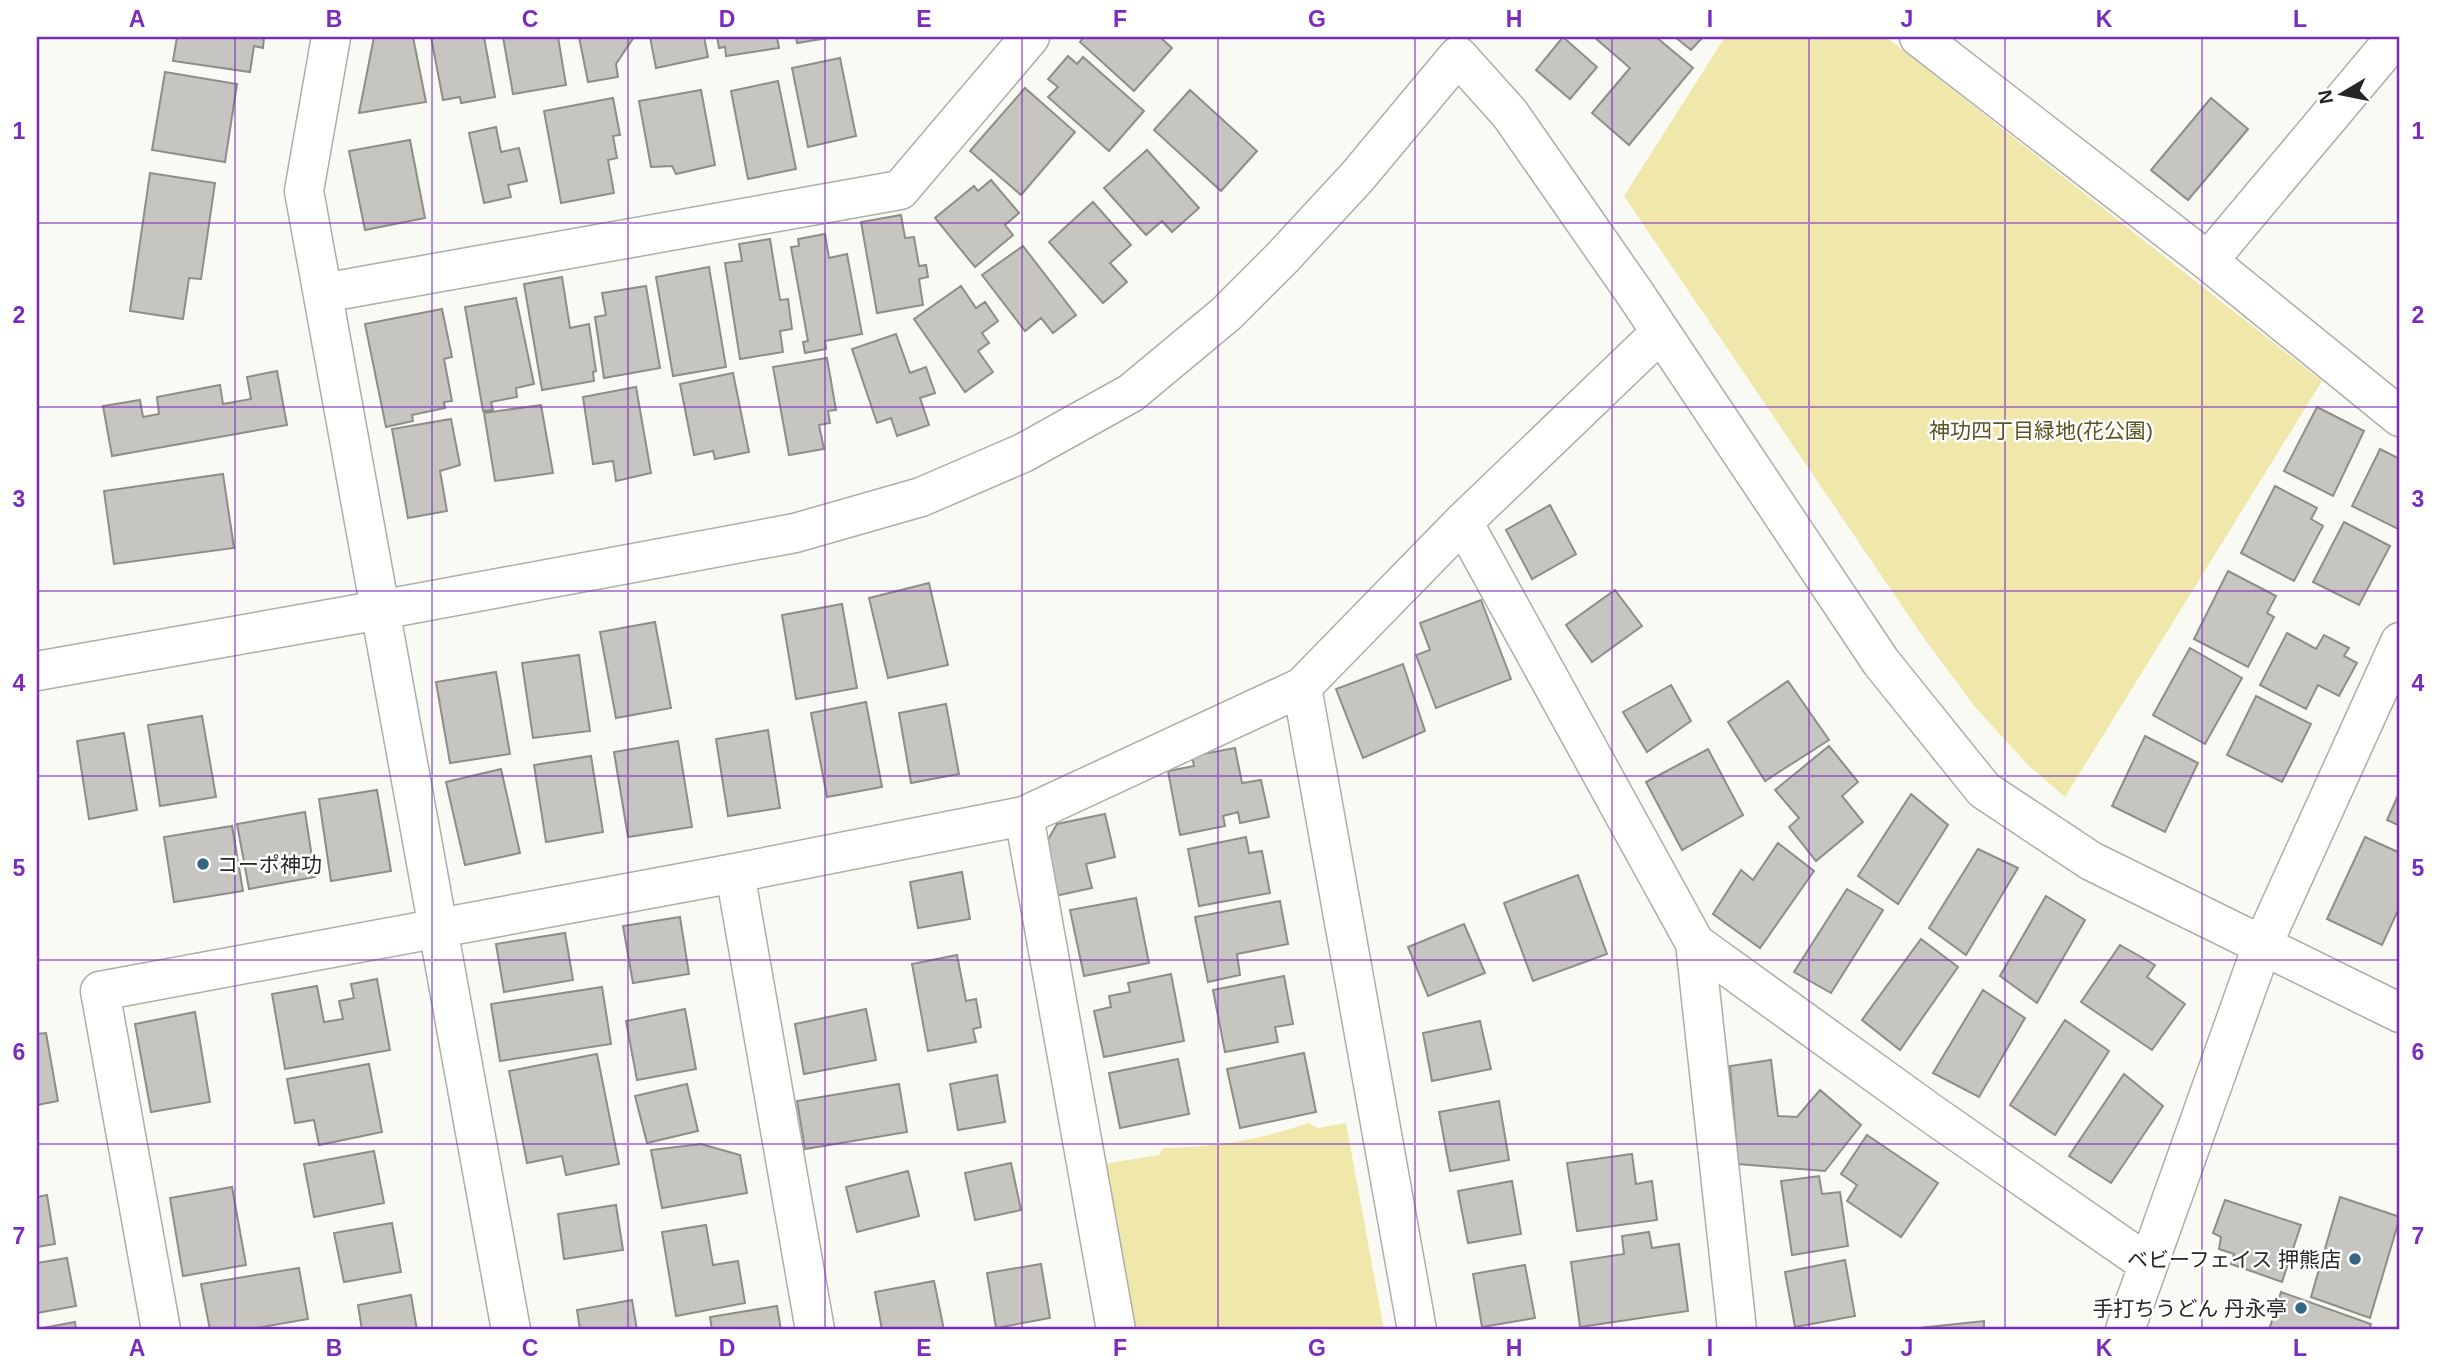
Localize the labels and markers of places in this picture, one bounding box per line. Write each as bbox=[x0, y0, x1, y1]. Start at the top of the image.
place label: コーポ神功 bbox=[217, 853, 322, 876]
marker: コーポ神功 bbox=[195, 856, 211, 872]
place label: ベビーフェイス 押熊店 bbox=[2127, 1248, 2341, 1271]
marker: ベビーフェイス 押熊店 bbox=[2347, 1251, 2363, 1267]
place label: 手打ちうどん 丹永亭 bbox=[2092, 1297, 2287, 1320]
marker: 手打ちうどん 丹永亭 bbox=[2293, 1300, 2309, 1316]

